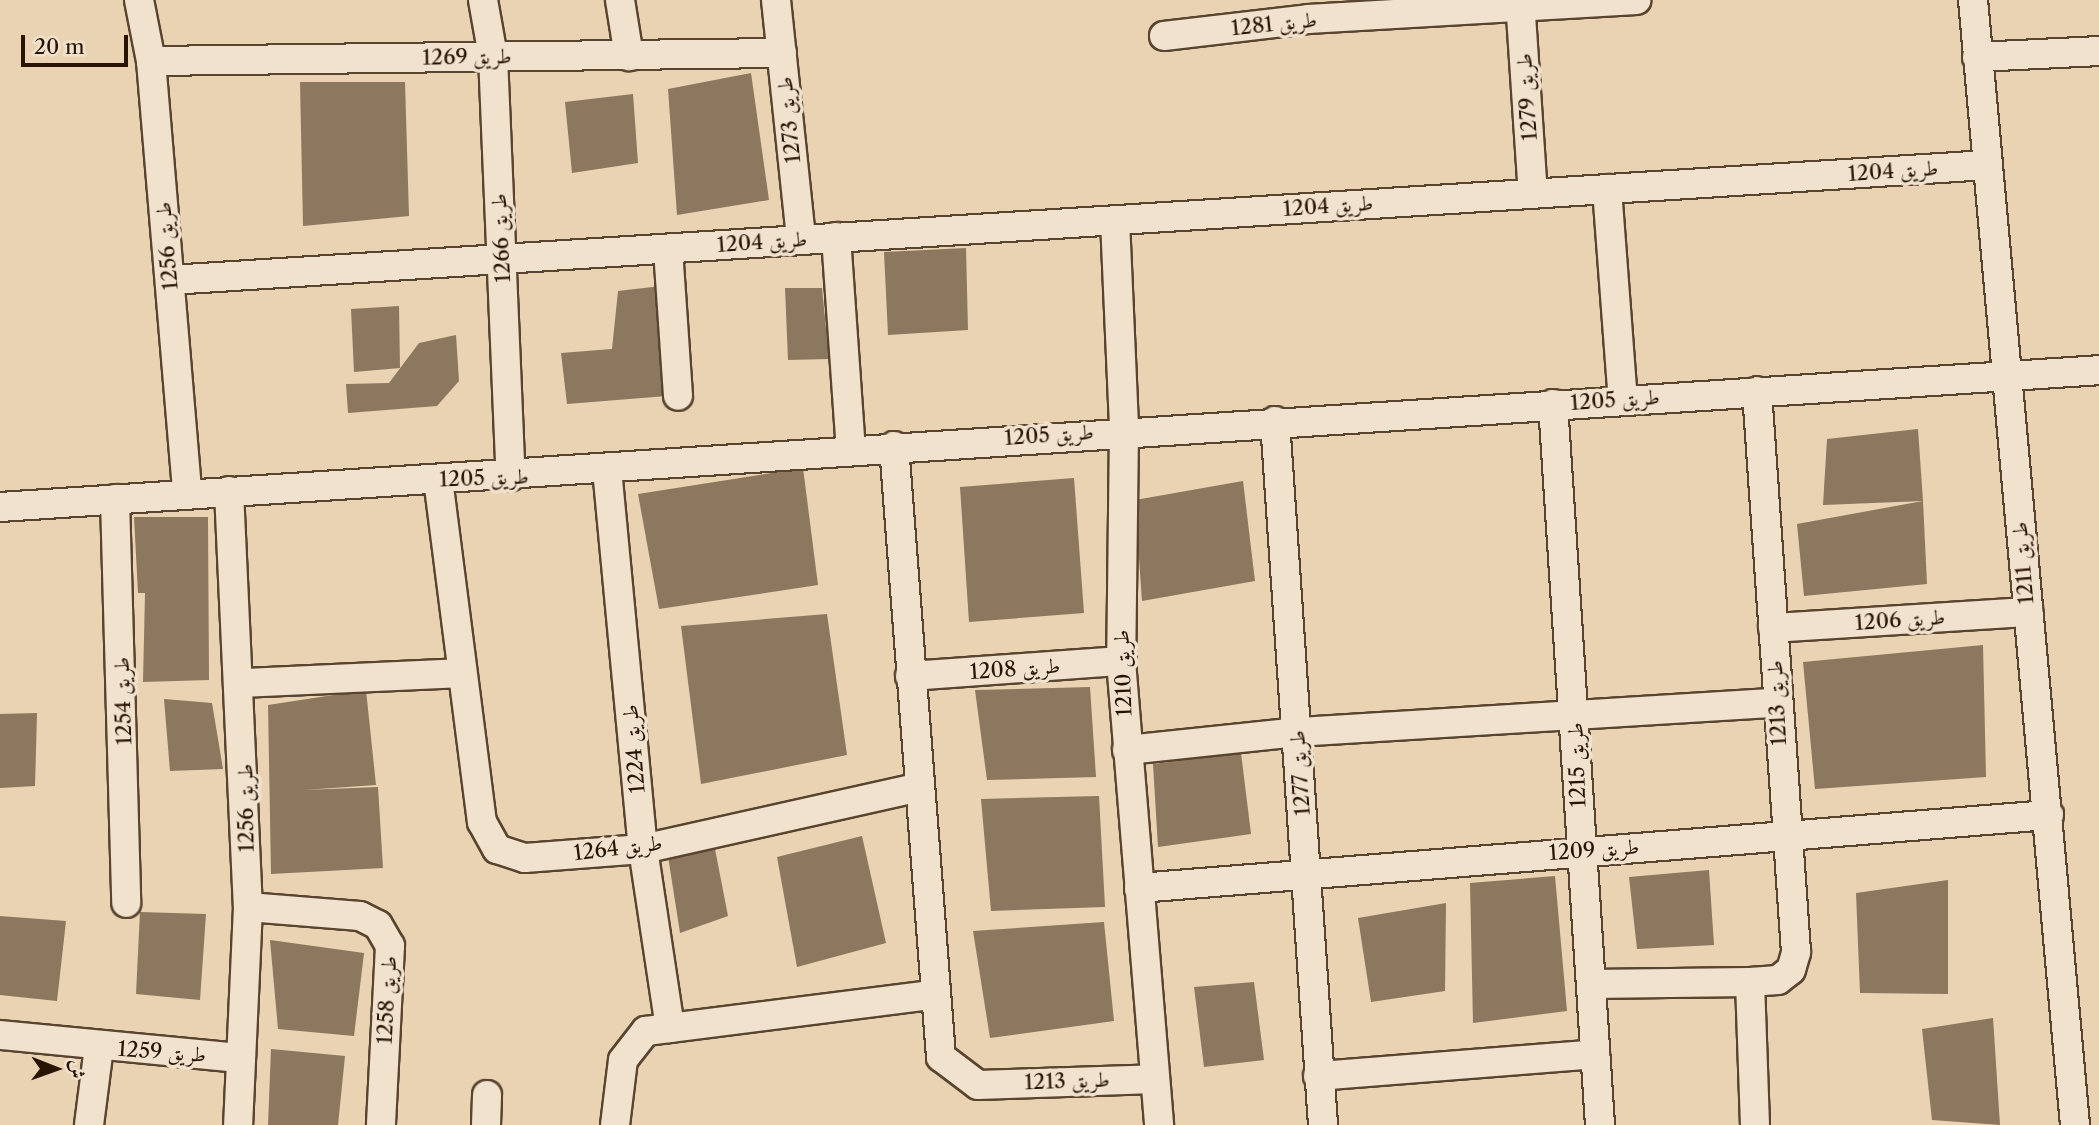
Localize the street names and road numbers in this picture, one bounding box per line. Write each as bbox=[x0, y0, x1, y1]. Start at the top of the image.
street label: طريق 1281 bbox=[1230, 7, 1318, 41]
street label: طريق 1269 bbox=[422, 44, 512, 70]
street label: طريق 1279 bbox=[1511, 52, 1543, 142]
street label: طريق 1273 bbox=[772, 76, 806, 164]
street label: طريق 1204 bbox=[1847, 155, 1939, 187]
street label: طريق 1204 bbox=[1282, 190, 1374, 222]
street label: طريق 1266 bbox=[486, 193, 516, 283]
street label: طريق 1256 bbox=[151, 201, 183, 291]
street label: طريق 1204 bbox=[716, 226, 808, 258]
street label: طريق 1205 bbox=[1569, 384, 1661, 416]
street label: طريق 1205 bbox=[1003, 419, 1095, 451]
street label: طريق 1205 bbox=[439, 464, 529, 492]
street label: طريق 1211 bbox=[2007, 521, 2039, 605]
street label: طريق 1206 bbox=[1854, 604, 1946, 636]
street label: طريق 1210 bbox=[1109, 629, 1137, 717]
street label: طريق 1208 bbox=[969, 653, 1061, 685]
street label: طريق 1254 bbox=[109, 656, 137, 746]
street label: طريق 1213 bbox=[1762, 660, 1792, 746]
street label: طريق 1224 bbox=[618, 704, 650, 794]
street label: طريق 1215 bbox=[1563, 722, 1591, 808]
street label: طريق 1277 bbox=[1284, 729, 1316, 817]
street label: طريق 1256 bbox=[233, 763, 259, 853]
street label: طريق 1264 bbox=[572, 830, 664, 866]
street label: طريق 1209 bbox=[1548, 834, 1640, 866]
street label: طريق 1258 bbox=[372, 955, 402, 1045]
street label: طريق 1259 bbox=[117, 1036, 207, 1068]
street label: طريق 1213 bbox=[1024, 1067, 1110, 1095]

